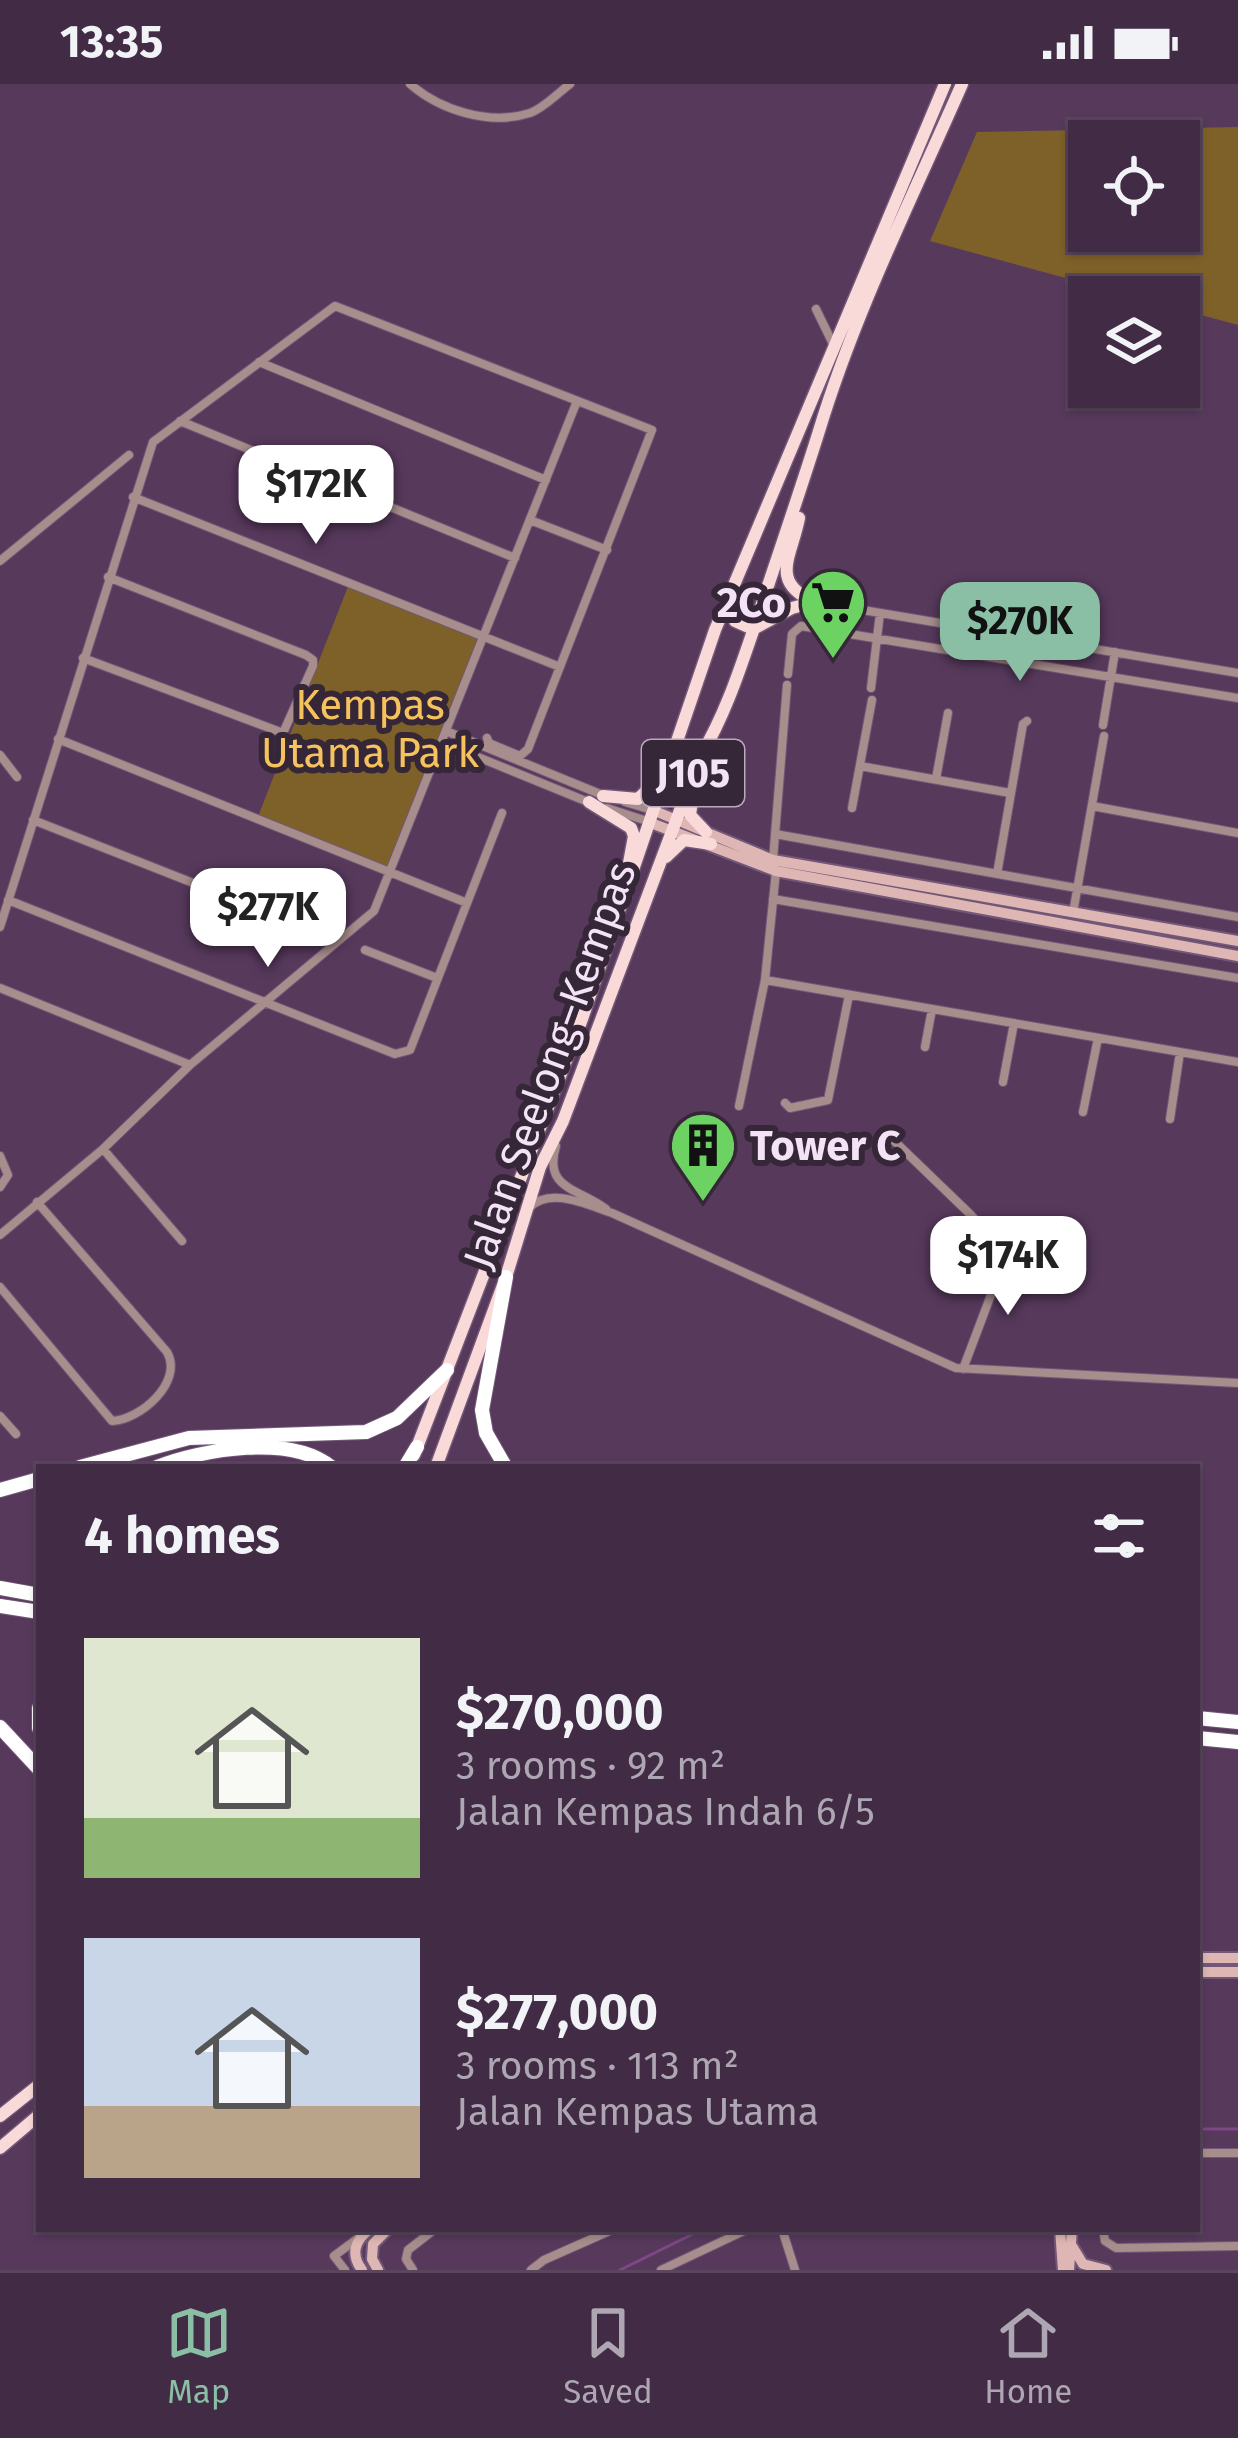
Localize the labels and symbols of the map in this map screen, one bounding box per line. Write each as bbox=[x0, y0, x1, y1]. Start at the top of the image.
pin: $172K bbox=[232, 445, 400, 547]
supermarket icon: 2Co bbox=[798, 567, 868, 661]
place label: 2Co bbox=[717, 578, 786, 628]
pin: $270K bbox=[936, 582, 1104, 684]
park label: Kempas Utama Park bbox=[261, 680, 480, 778]
road number: J105 bbox=[642, 740, 744, 806]
street label: Jalan Seelong–Kempas bbox=[453, 855, 647, 1275]
pin: $277K bbox=[184, 868, 352, 970]
building icon: Tower C bbox=[668, 1110, 738, 1204]
place label: Tower C bbox=[750, 1121, 901, 1171]
pin: $174K bbox=[924, 1216, 1092, 1318]

